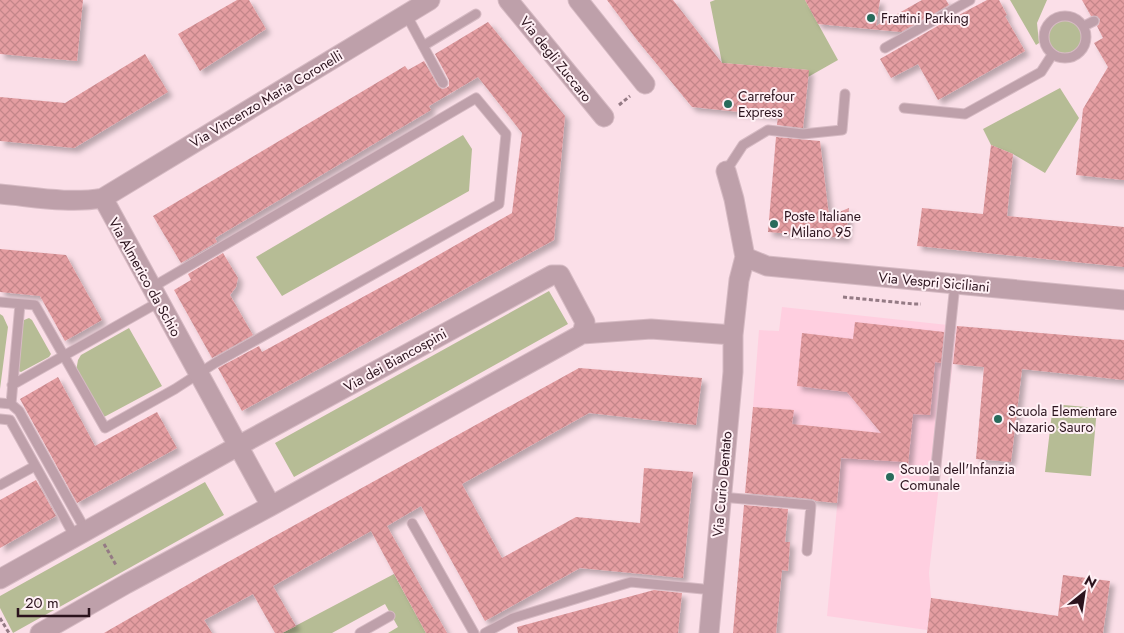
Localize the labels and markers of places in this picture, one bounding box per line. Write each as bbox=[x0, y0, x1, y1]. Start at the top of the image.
place label: Frattini Parking bbox=[881, 8, 969, 28]
marker: Frattini Parking bbox=[865, 12, 877, 24]
place label: Carrefour Express bbox=[738, 86, 795, 122]
marker: Carrefour Express bbox=[722, 98, 734, 110]
place label: Poste Italiane - Milano 95 bbox=[784, 206, 861, 242]
marker: Poste Italiane - Milano 95 bbox=[768, 218, 780, 230]
place label: Scuola Elementare Nazario Sauro bbox=[1008, 401, 1117, 437]
marker: Scuola Elementare Nazario Sauro bbox=[992, 413, 1004, 425]
place label: Scuola dell'Infanzia Comunale bbox=[900, 459, 1015, 495]
marker: Scuola dell'Infanzia Comunale bbox=[884, 471, 896, 483]

